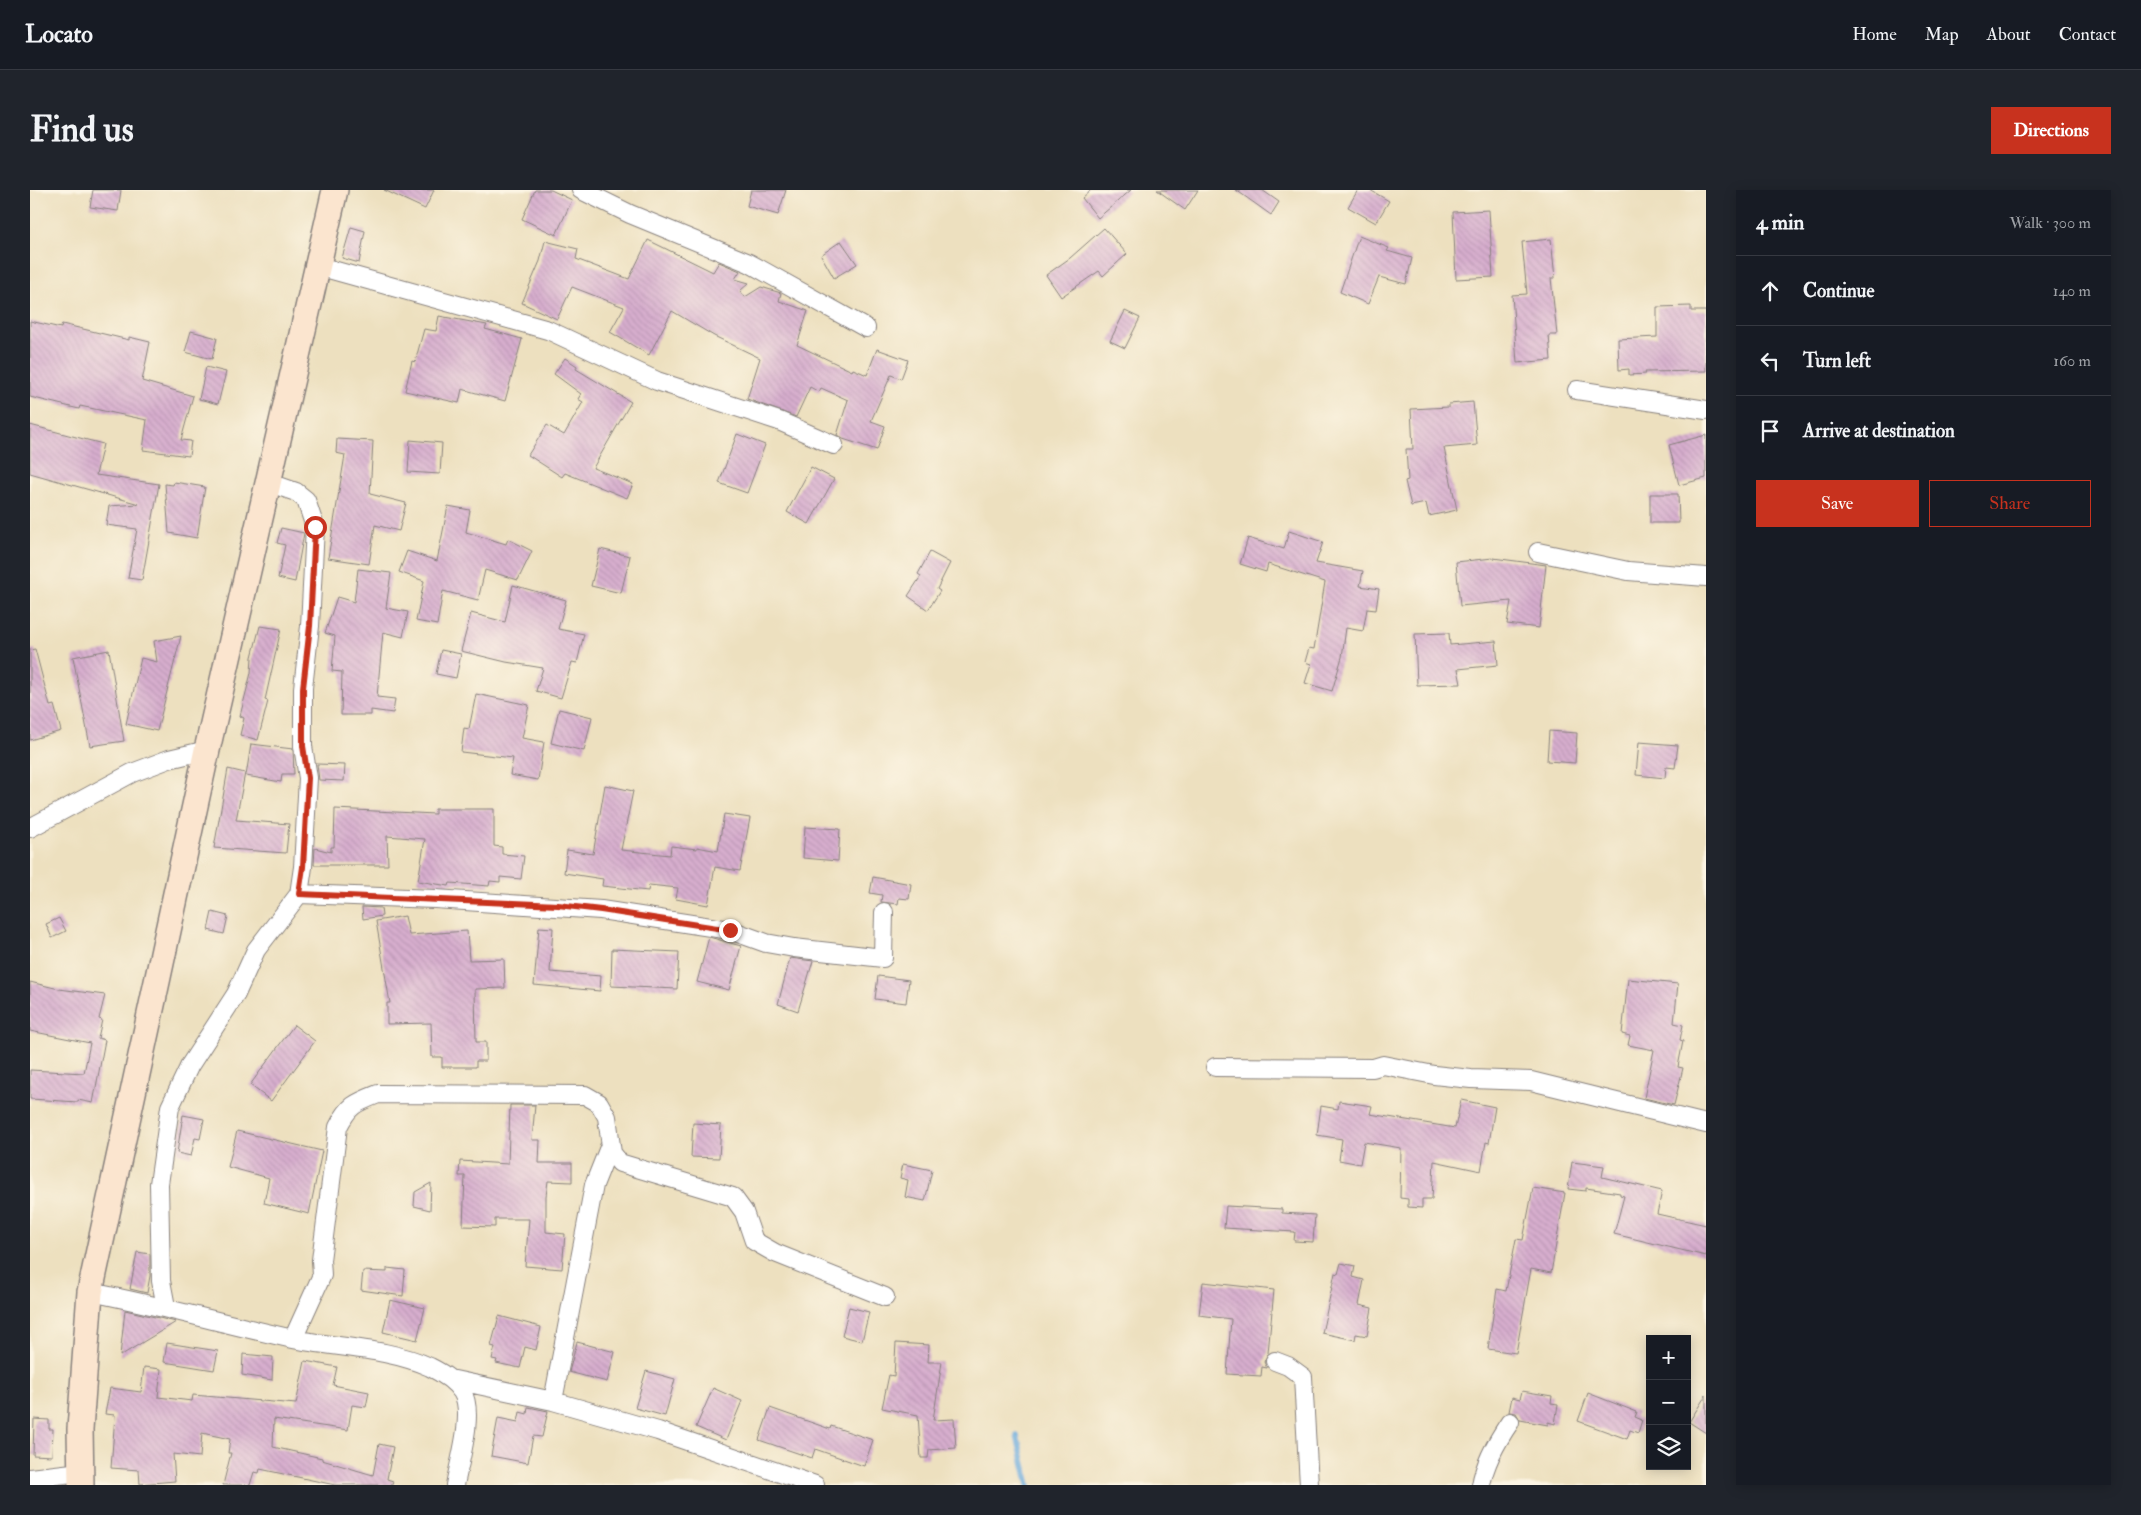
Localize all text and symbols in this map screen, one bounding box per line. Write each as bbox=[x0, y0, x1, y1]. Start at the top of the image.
text: Locato bbox=[25, 19, 93, 50]
text: Home bbox=[1852, 23, 1897, 46]
text: Map bbox=[1925, 23, 1959, 46]
text: About bbox=[1987, 23, 2031, 46]
text: Contact bbox=[2059, 23, 2116, 46]
button: Directions bbox=[1991, 107, 2111, 154]
text: Find us bbox=[30, 108, 134, 152]
text: 4 min bbox=[1756, 209, 1804, 236]
text: Walk · 300 m bbox=[2010, 213, 2091, 233]
icon: ahead bbox=[1756, 277, 1784, 305]
text: Continue bbox=[1803, 279, 1874, 303]
text: 140 m bbox=[2053, 281, 2091, 301]
icon: left bbox=[1756, 347, 1784, 375]
text: Turn left bbox=[1803, 349, 1871, 373]
text: 160 m bbox=[2053, 351, 2091, 371]
icon: arrive bbox=[1756, 417, 1784, 445]
text: Arrive at destination bbox=[1803, 419, 1955, 443]
button: Save bbox=[1756, 480, 1919, 527]
button: Share bbox=[1929, 480, 2091, 527]
route start bbox=[304, 516, 327, 539]
route end bbox=[719, 919, 742, 942]
map controls bbox=[1646, 1335, 1691, 1470]
button: + bbox=[1646, 1335, 1691, 1380]
button: − bbox=[1646, 1380, 1691, 1425]
button: layers bbox=[1646, 1425, 1691, 1470]

